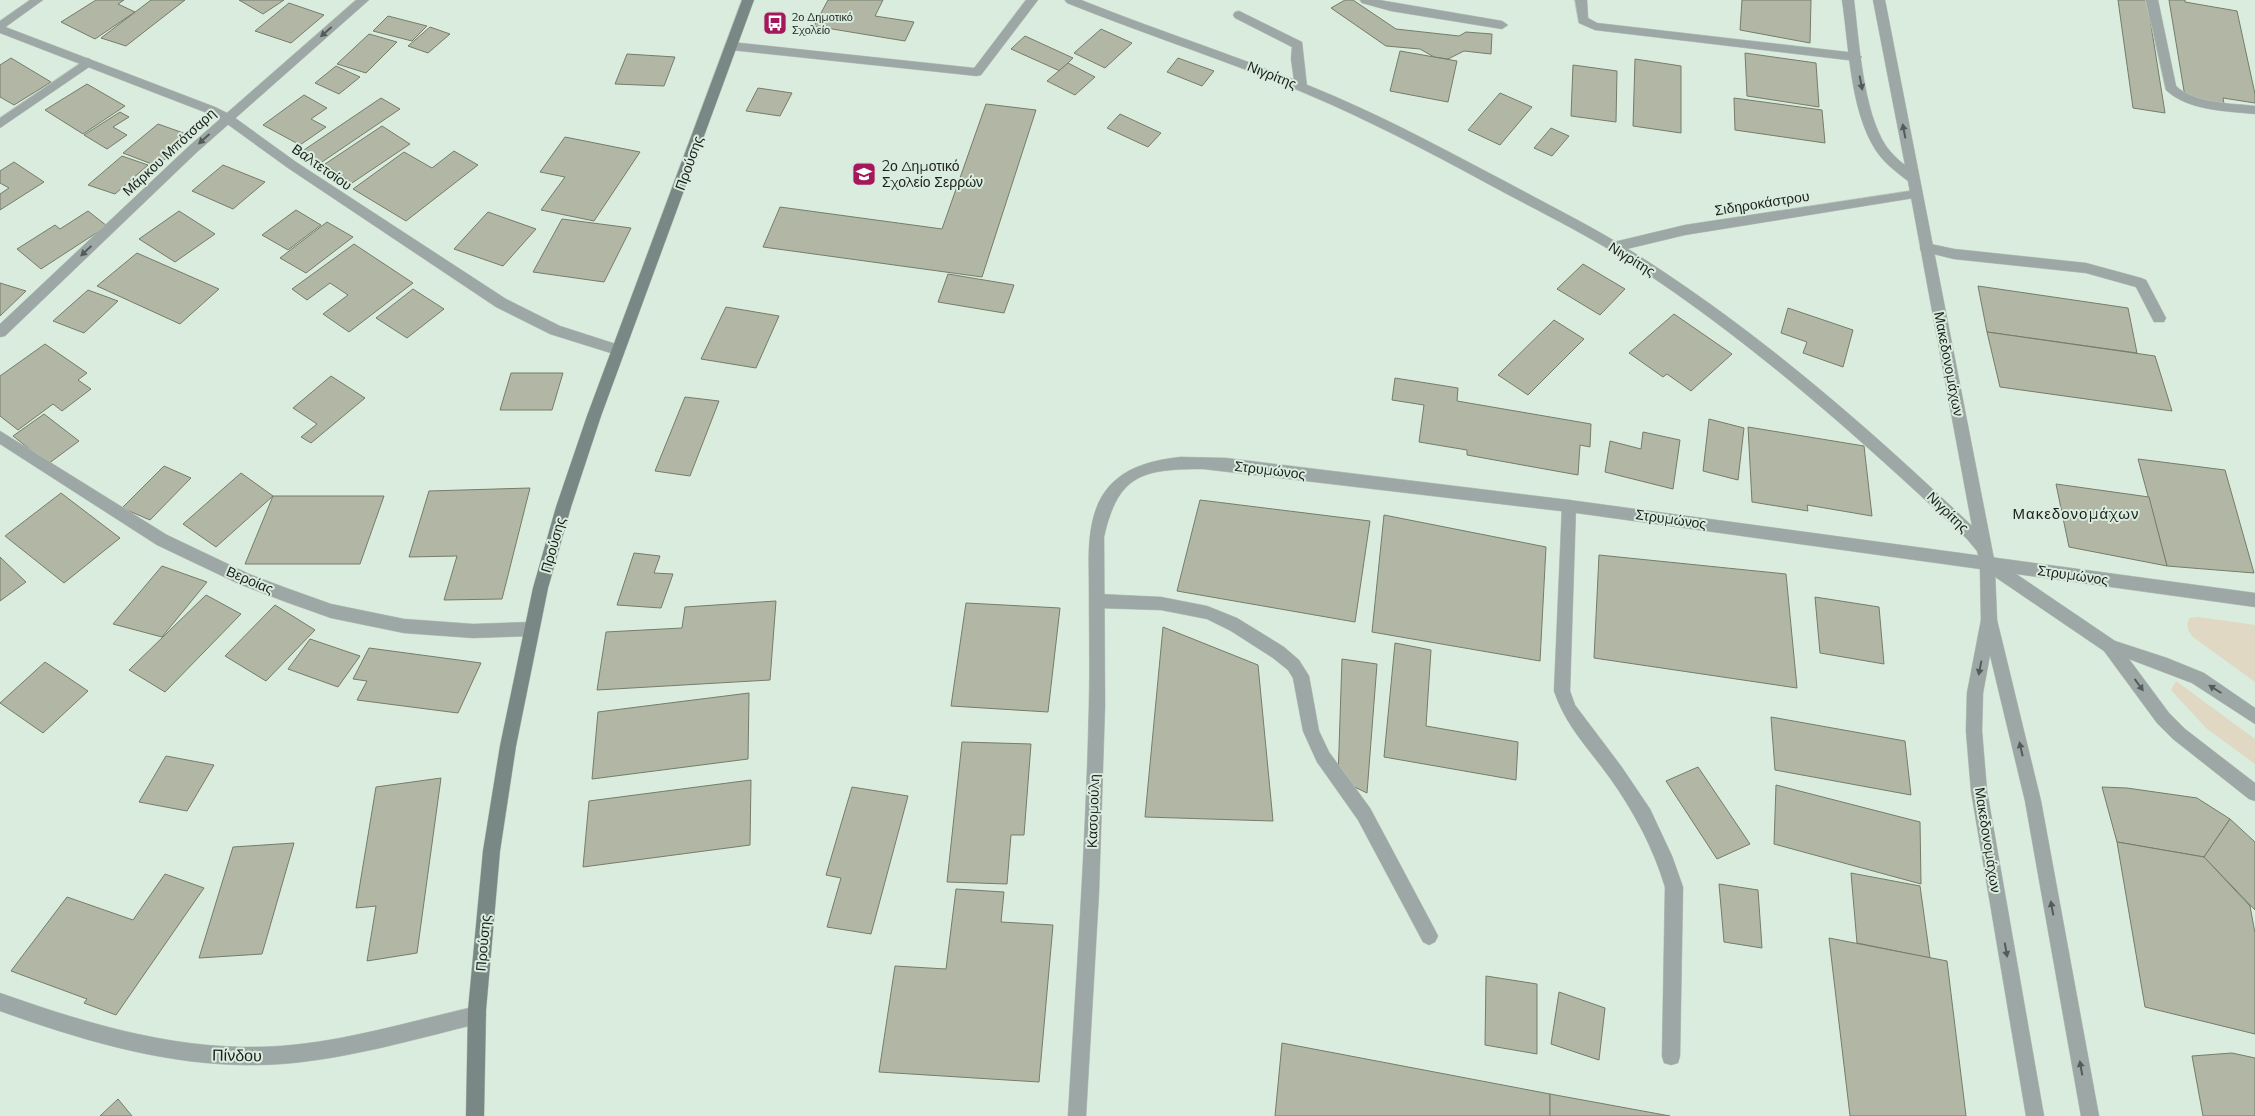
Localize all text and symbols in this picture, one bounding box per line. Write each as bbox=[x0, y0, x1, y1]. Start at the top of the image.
bus stop icon: 2ο Δημοτικό Σχολείο bbox=[762, 10, 788, 36]
place label: 2ο Δημοτικό Σχολείο bbox=[792, 10, 853, 37]
one-way arrow bbox=[321, 26, 333, 38]
street label: Νιγρίτης bbox=[1245, 57, 1299, 93]
one-way arrow bbox=[1858, 75, 1866, 91]
street label: Μάρκου Μπότσαρη bbox=[119, 104, 219, 200]
one-way arrow bbox=[1900, 124, 1908, 139]
one-way arrow bbox=[199, 133, 211, 145]
street label: Προύσης bbox=[671, 133, 707, 193]
street label: Βαλτετσίου bbox=[288, 140, 356, 194]
place label: 2ο Δημοτικό Σχολείο Σερρών bbox=[882, 157, 983, 191]
school or university icon: 2ο Δημοτικό Σχολείο Σερρών bbox=[851, 161, 877, 187]
street label: Σιδηροκάστρου bbox=[1713, 187, 1811, 219]
street label: Νιγρίτης bbox=[1605, 238, 1659, 280]
one-way arrow bbox=[80, 245, 92, 257]
street label: Μακεδονομάχων bbox=[1930, 310, 1968, 418]
street label: Στρυμώνος bbox=[1234, 457, 1307, 483]
street label: Νιγρίτης bbox=[1923, 488, 1973, 536]
district label: Μακεδονομάχων bbox=[2013, 504, 2139, 523]
street label: Στρυμώνος bbox=[1635, 505, 1708, 533]
street label: Προύσης bbox=[537, 515, 570, 575]
street label: Στρυμώνος bbox=[2037, 561, 2110, 589]
street label: Βεροίας bbox=[224, 562, 276, 598]
one-way arrow bbox=[1976, 660, 1984, 676]
one-way arrow bbox=[2134, 678, 2144, 692]
one-way arrow bbox=[2209, 684, 2222, 693]
one-way arrow bbox=[2017, 741, 2025, 756]
street label: Κασομούλη bbox=[1083, 774, 1103, 848]
street label: Μακεδονομάχων bbox=[1971, 786, 2005, 894]
one-way arrow bbox=[2048, 900, 2056, 916]
street label: Προύσης bbox=[472, 914, 494, 972]
one-way arrow bbox=[2003, 942, 2011, 958]
street label: Πίνδου bbox=[212, 1046, 262, 1065]
one-way arrow bbox=[2077, 1060, 2085, 1076]

